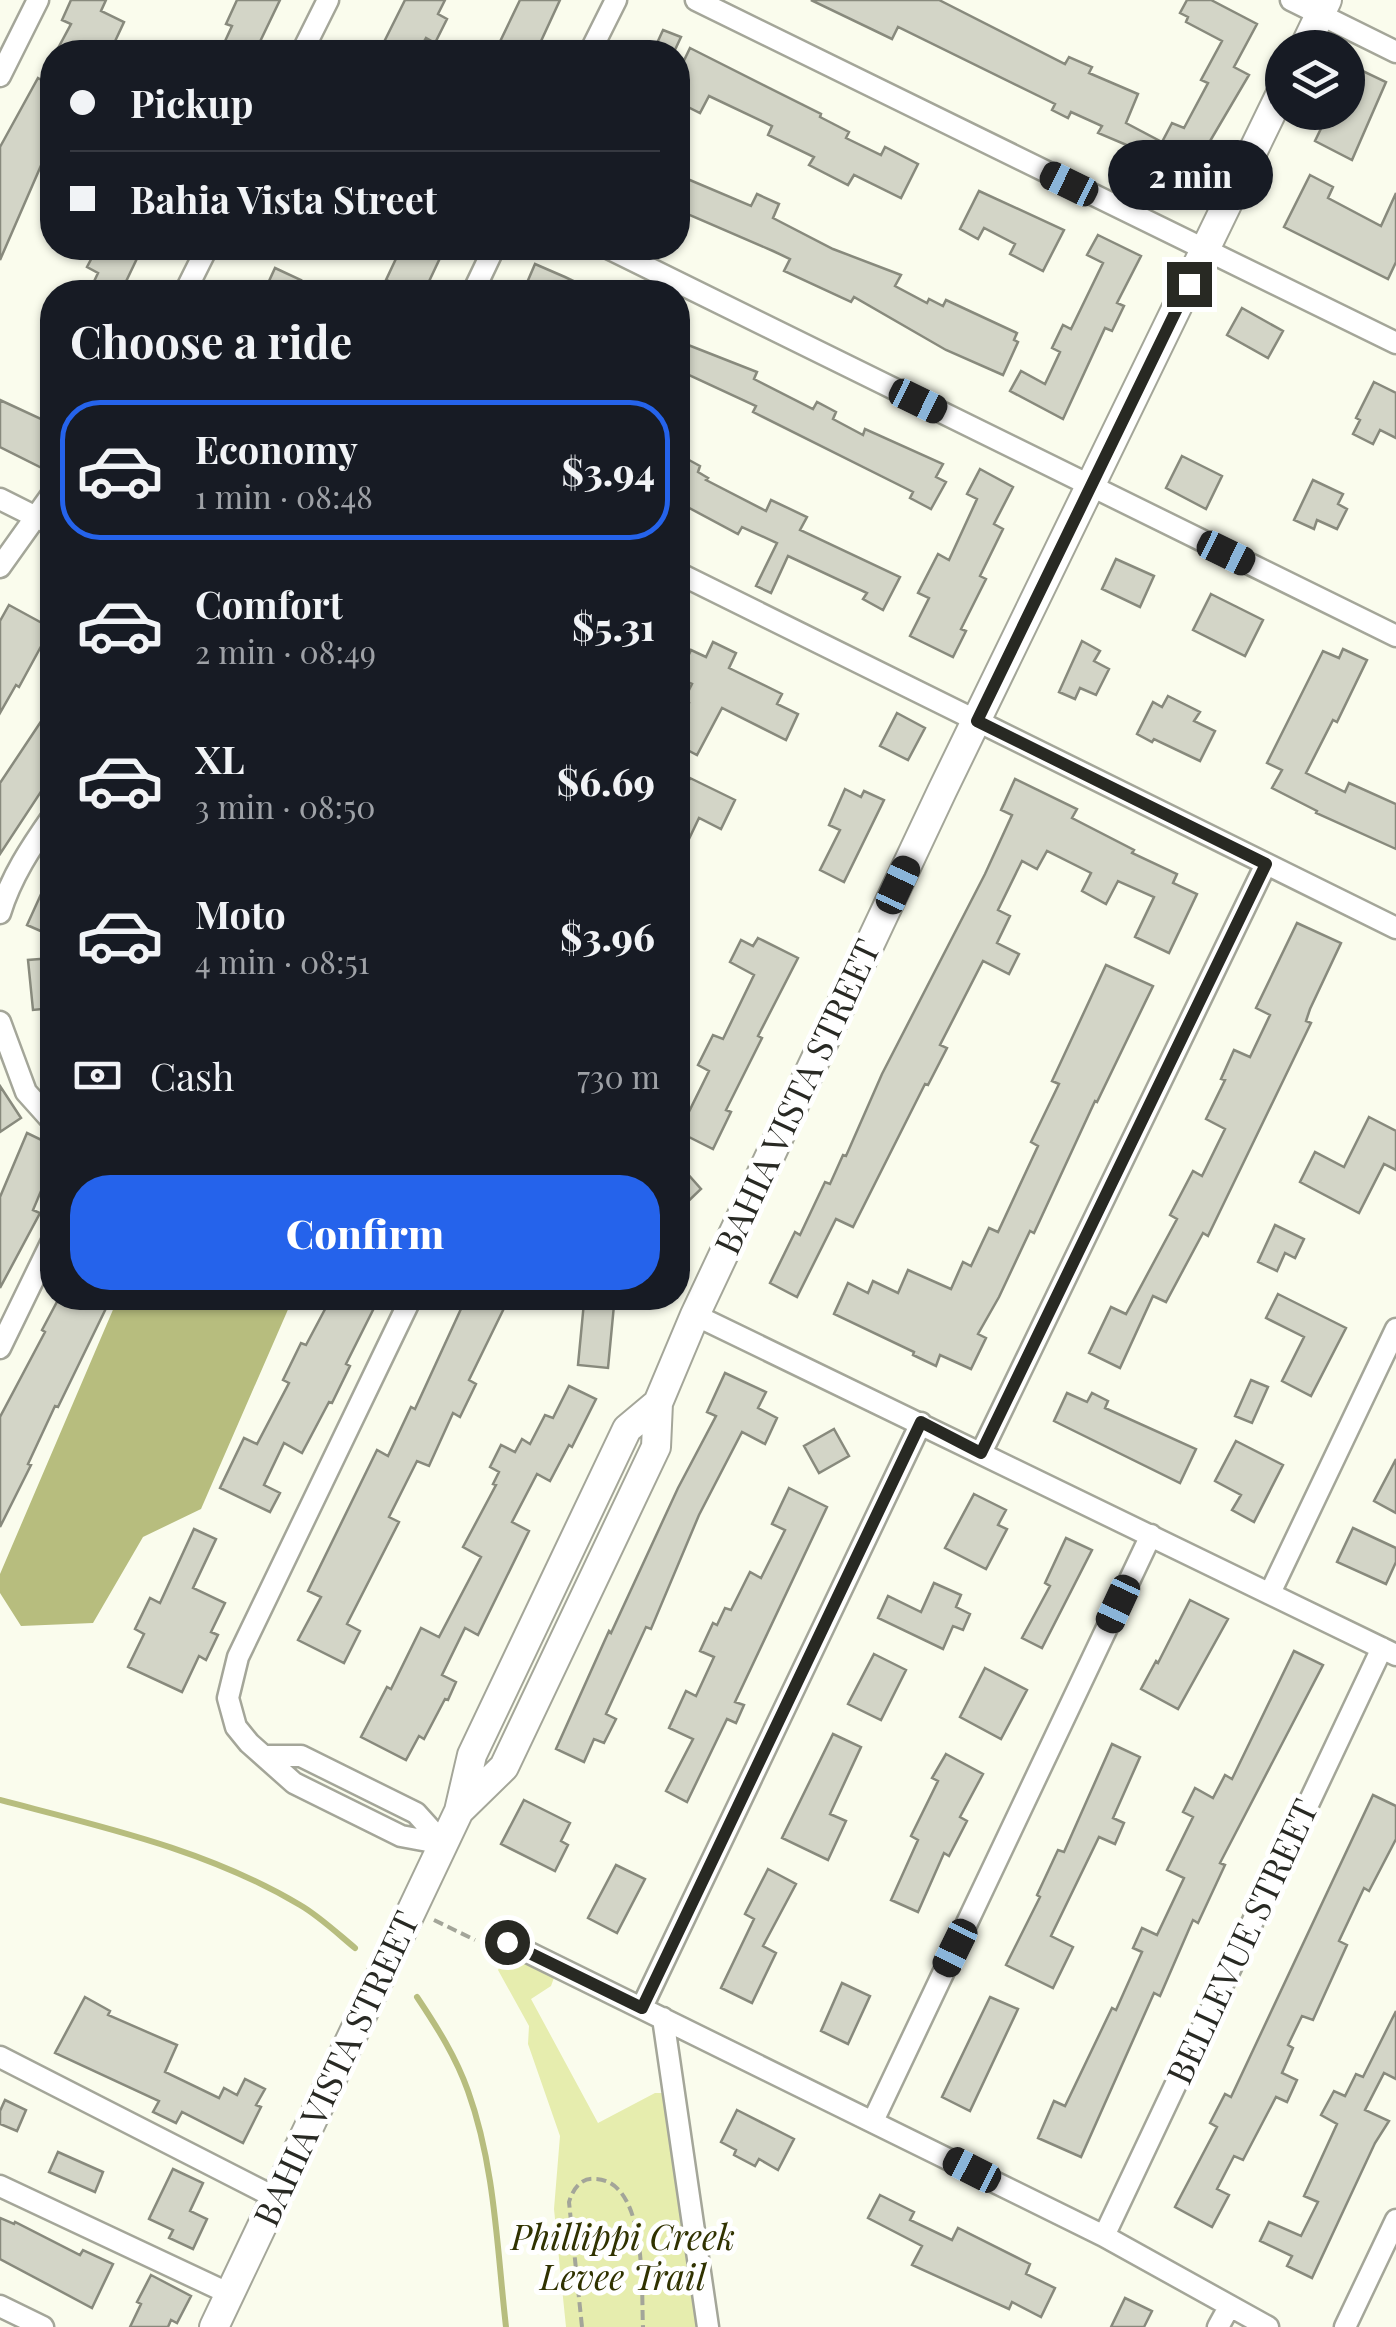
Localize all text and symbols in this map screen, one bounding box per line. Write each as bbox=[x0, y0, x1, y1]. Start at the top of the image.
map controls bbox=[1265, 30, 1365, 130]
button: layers bbox=[1265, 30, 1365, 130]
text: Pickup bbox=[130, 77, 253, 128]
callout: 2 min bbox=[1106, 139, 1272, 209]
text: 2 min bbox=[1149, 153, 1232, 196]
car bbox=[1035, 157, 1103, 211]
text: Bahia Vista Street bbox=[130, 173, 437, 224]
route end bbox=[1167, 262, 1212, 307]
text: Choose a ride bbox=[70, 310, 352, 370]
car bbox=[884, 374, 952, 428]
text: Economy bbox=[195, 423, 358, 474]
icon: car bbox=[75, 425, 165, 515]
text: $3.94 bbox=[561, 445, 655, 496]
text: 1 min · 08:48 bbox=[195, 474, 373, 517]
car bbox=[1192, 526, 1260, 580]
text: Comfort bbox=[195, 578, 343, 629]
icon: car bbox=[75, 580, 165, 670]
text: $5.31 bbox=[572, 600, 655, 651]
text: 2 min · 08:49 bbox=[195, 629, 376, 672]
text: XL bbox=[195, 733, 244, 784]
icon: car bbox=[75, 735, 165, 825]
text: $6.69 bbox=[557, 755, 655, 806]
text: 3 min · 08:50 bbox=[195, 784, 376, 827]
car bbox=[872, 851, 924, 919]
text: Moto bbox=[195, 888, 286, 939]
icon: car bbox=[75, 890, 165, 980]
text: $3.96 bbox=[560, 910, 655, 961]
street label: BAHIA VISTA STREET bbox=[702, 931, 889, 1261]
text: 4 min · 08:51 bbox=[195, 939, 370, 982]
icon: cash bbox=[70, 1048, 125, 1103]
text: Cash bbox=[150, 1050, 234, 1101]
text: 730 m bbox=[577, 1054, 660, 1097]
button: Confirm bbox=[70, 1175, 660, 1290]
car bbox=[1092, 1570, 1144, 1638]
street label: BELLEVUE STREET bbox=[1154, 1791, 1327, 2091]
street label: BAHIA VISTA STREET bbox=[241, 1903, 428, 2233]
car bbox=[928, 1914, 982, 1982]
route start bbox=[485, 1920, 530, 1965]
car bbox=[938, 2143, 1006, 2197]
park label: Phillippi Creek Levee Trail bbox=[509, 2212, 735, 2299]

